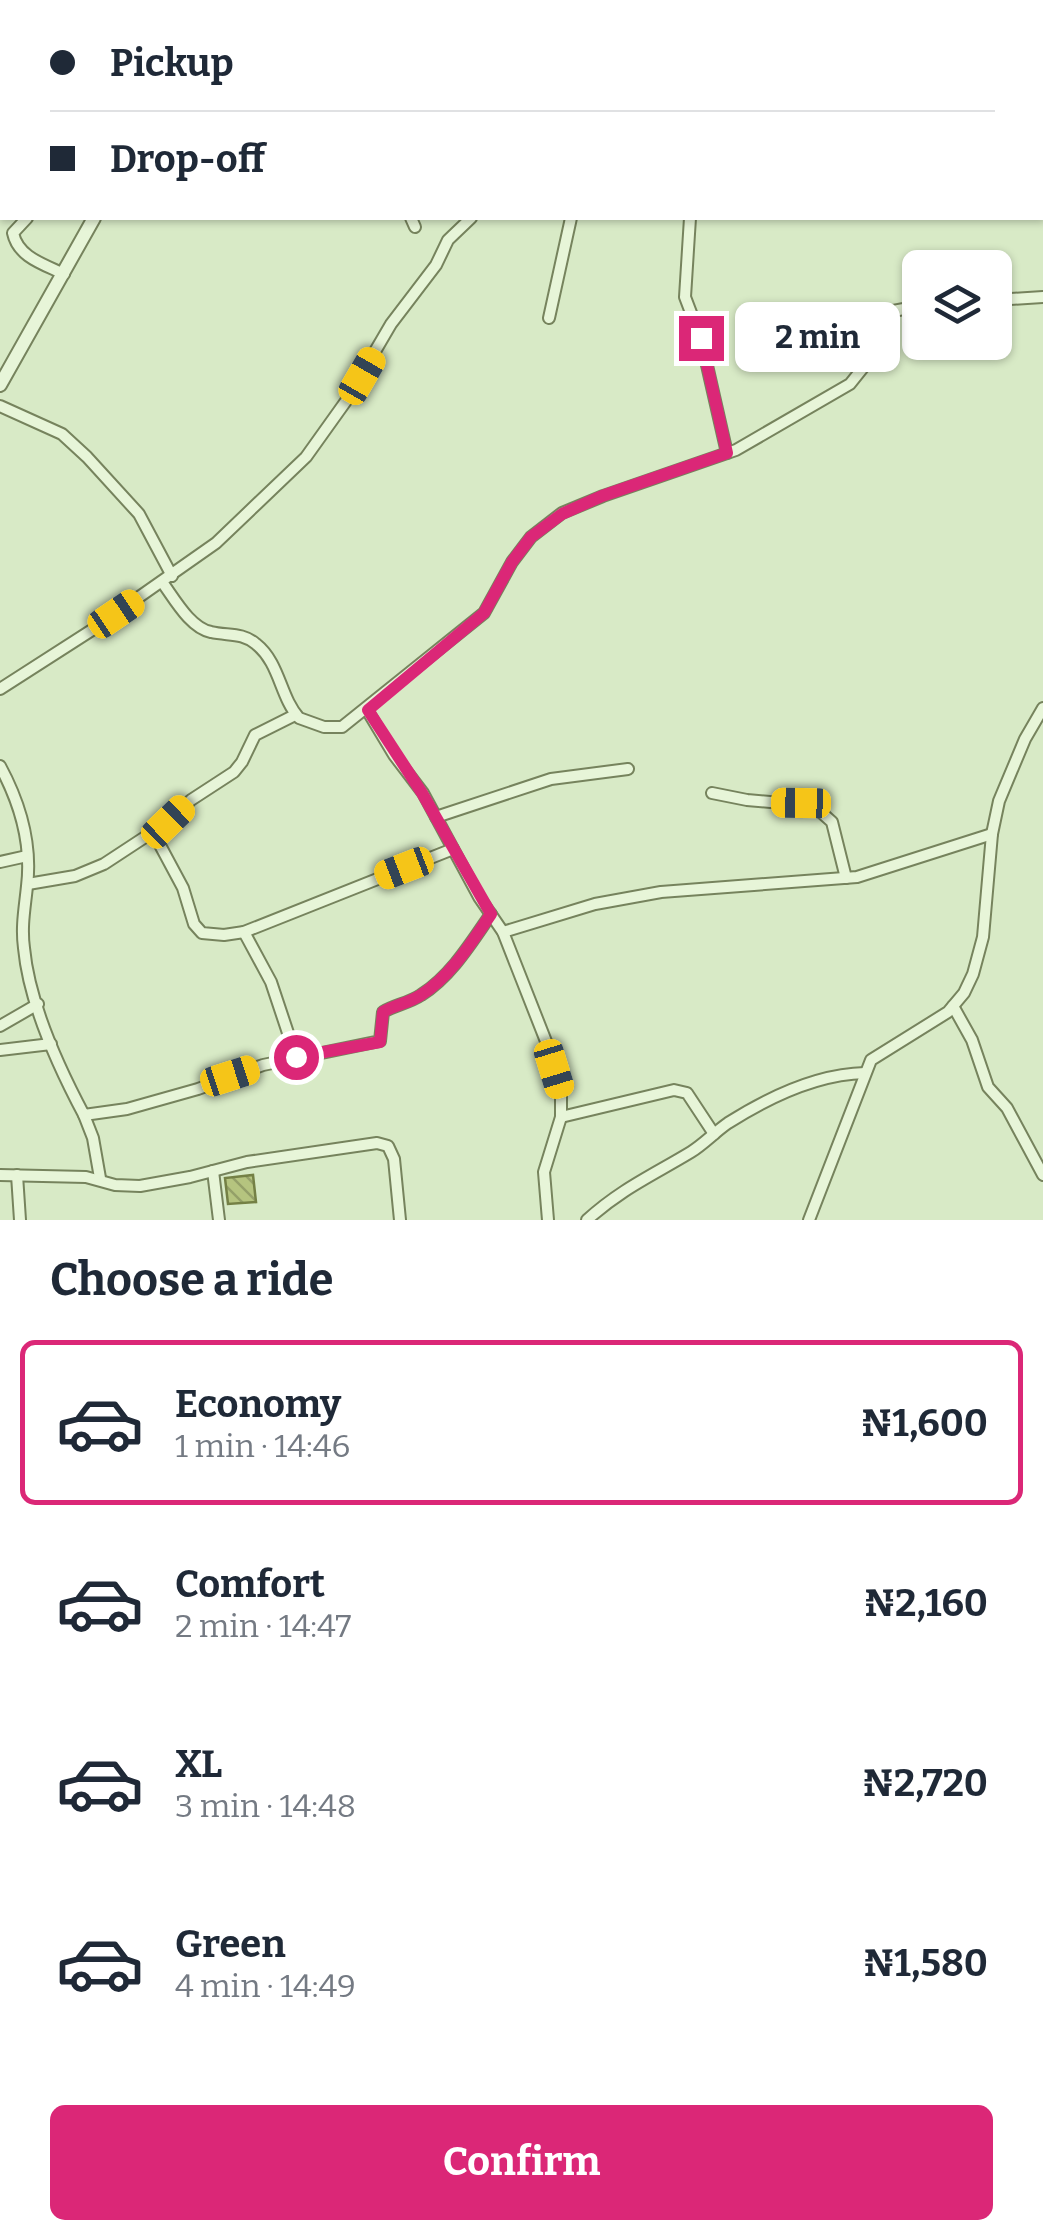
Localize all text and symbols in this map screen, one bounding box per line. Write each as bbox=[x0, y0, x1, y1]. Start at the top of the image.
text: Pickup bbox=[110, 40, 234, 86]
text: Drop-off bbox=[110, 136, 265, 182]
map controls bbox=[902, 250, 1012, 360]
button: layers bbox=[902, 250, 1012, 360]
callout: 2 min bbox=[736, 303, 901, 373]
route end bbox=[679, 316, 724, 361]
text: 2 min bbox=[775, 318, 860, 356]
car bbox=[334, 343, 390, 409]
car bbox=[83, 585, 149, 643]
car bbox=[771, 787, 831, 819]
car bbox=[136, 790, 200, 854]
car bbox=[371, 843, 437, 893]
route start bbox=[274, 1035, 319, 1080]
car bbox=[531, 1036, 577, 1102]
car bbox=[197, 1052, 263, 1100]
text: Choose a ride bbox=[50, 1253, 333, 1307]
icon: car bbox=[55, 1378, 145, 1468]
text: Economy bbox=[175, 1381, 341, 1427]
text: ₦1,600 bbox=[860, 1400, 988, 1446]
text: 1 min · 14:46 bbox=[175, 1427, 350, 1465]
icon: car bbox=[55, 1558, 145, 1648]
text: Comfort bbox=[175, 1561, 325, 1607]
text: ₦2,160 bbox=[863, 1580, 988, 1626]
text: 2 min · 14:47 bbox=[175, 1607, 351, 1645]
icon: car bbox=[55, 1738, 145, 1828]
text: XL bbox=[175, 1741, 222, 1787]
text: ₦2,720 bbox=[862, 1760, 988, 1806]
text: 3 min · 14:48 bbox=[175, 1787, 356, 1825]
icon: car bbox=[55, 1918, 145, 2008]
text: Green bbox=[175, 1921, 286, 1967]
text: ₦1,580 bbox=[862, 1940, 988, 1986]
text: 4 min · 14:49 bbox=[175, 1967, 356, 2005]
button: Confirm bbox=[50, 2105, 993, 2220]

